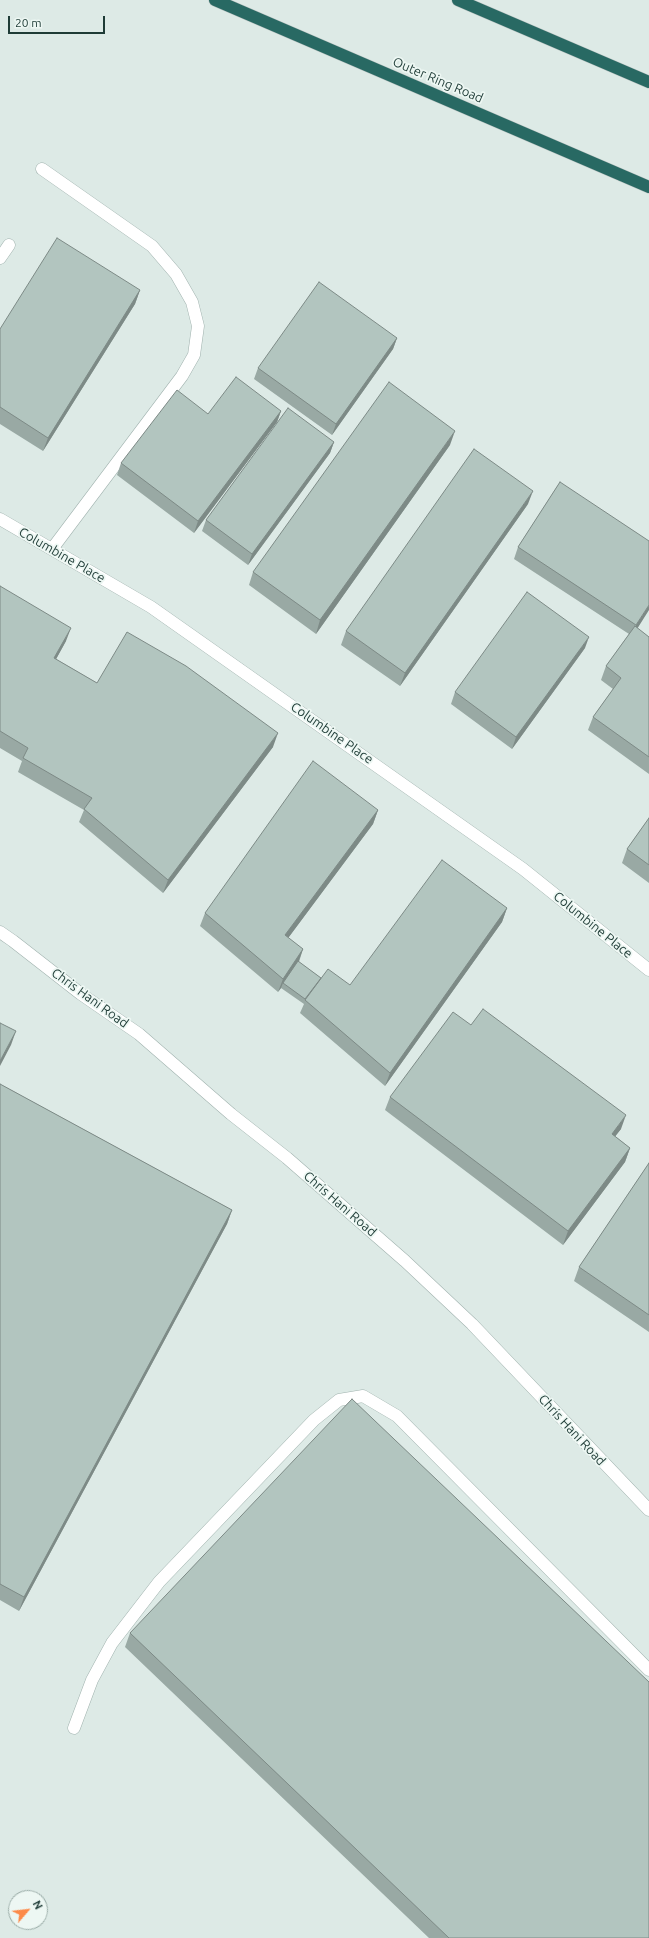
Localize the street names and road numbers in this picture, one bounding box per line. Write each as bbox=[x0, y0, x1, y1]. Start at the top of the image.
street label: Outer Ring Road bbox=[390, 54, 486, 106]
street label: Columbine Place bbox=[16, 524, 108, 586]
street label: Columbine Place bbox=[288, 699, 376, 767]
street label: Columbine Place bbox=[550, 888, 636, 962]
street label: Chris Hani Road bbox=[48, 965, 132, 1031]
street label: Chris Hani Road bbox=[300, 1168, 380, 1240]
street label: Chris Hani Road bbox=[535, 1391, 609, 1469]

